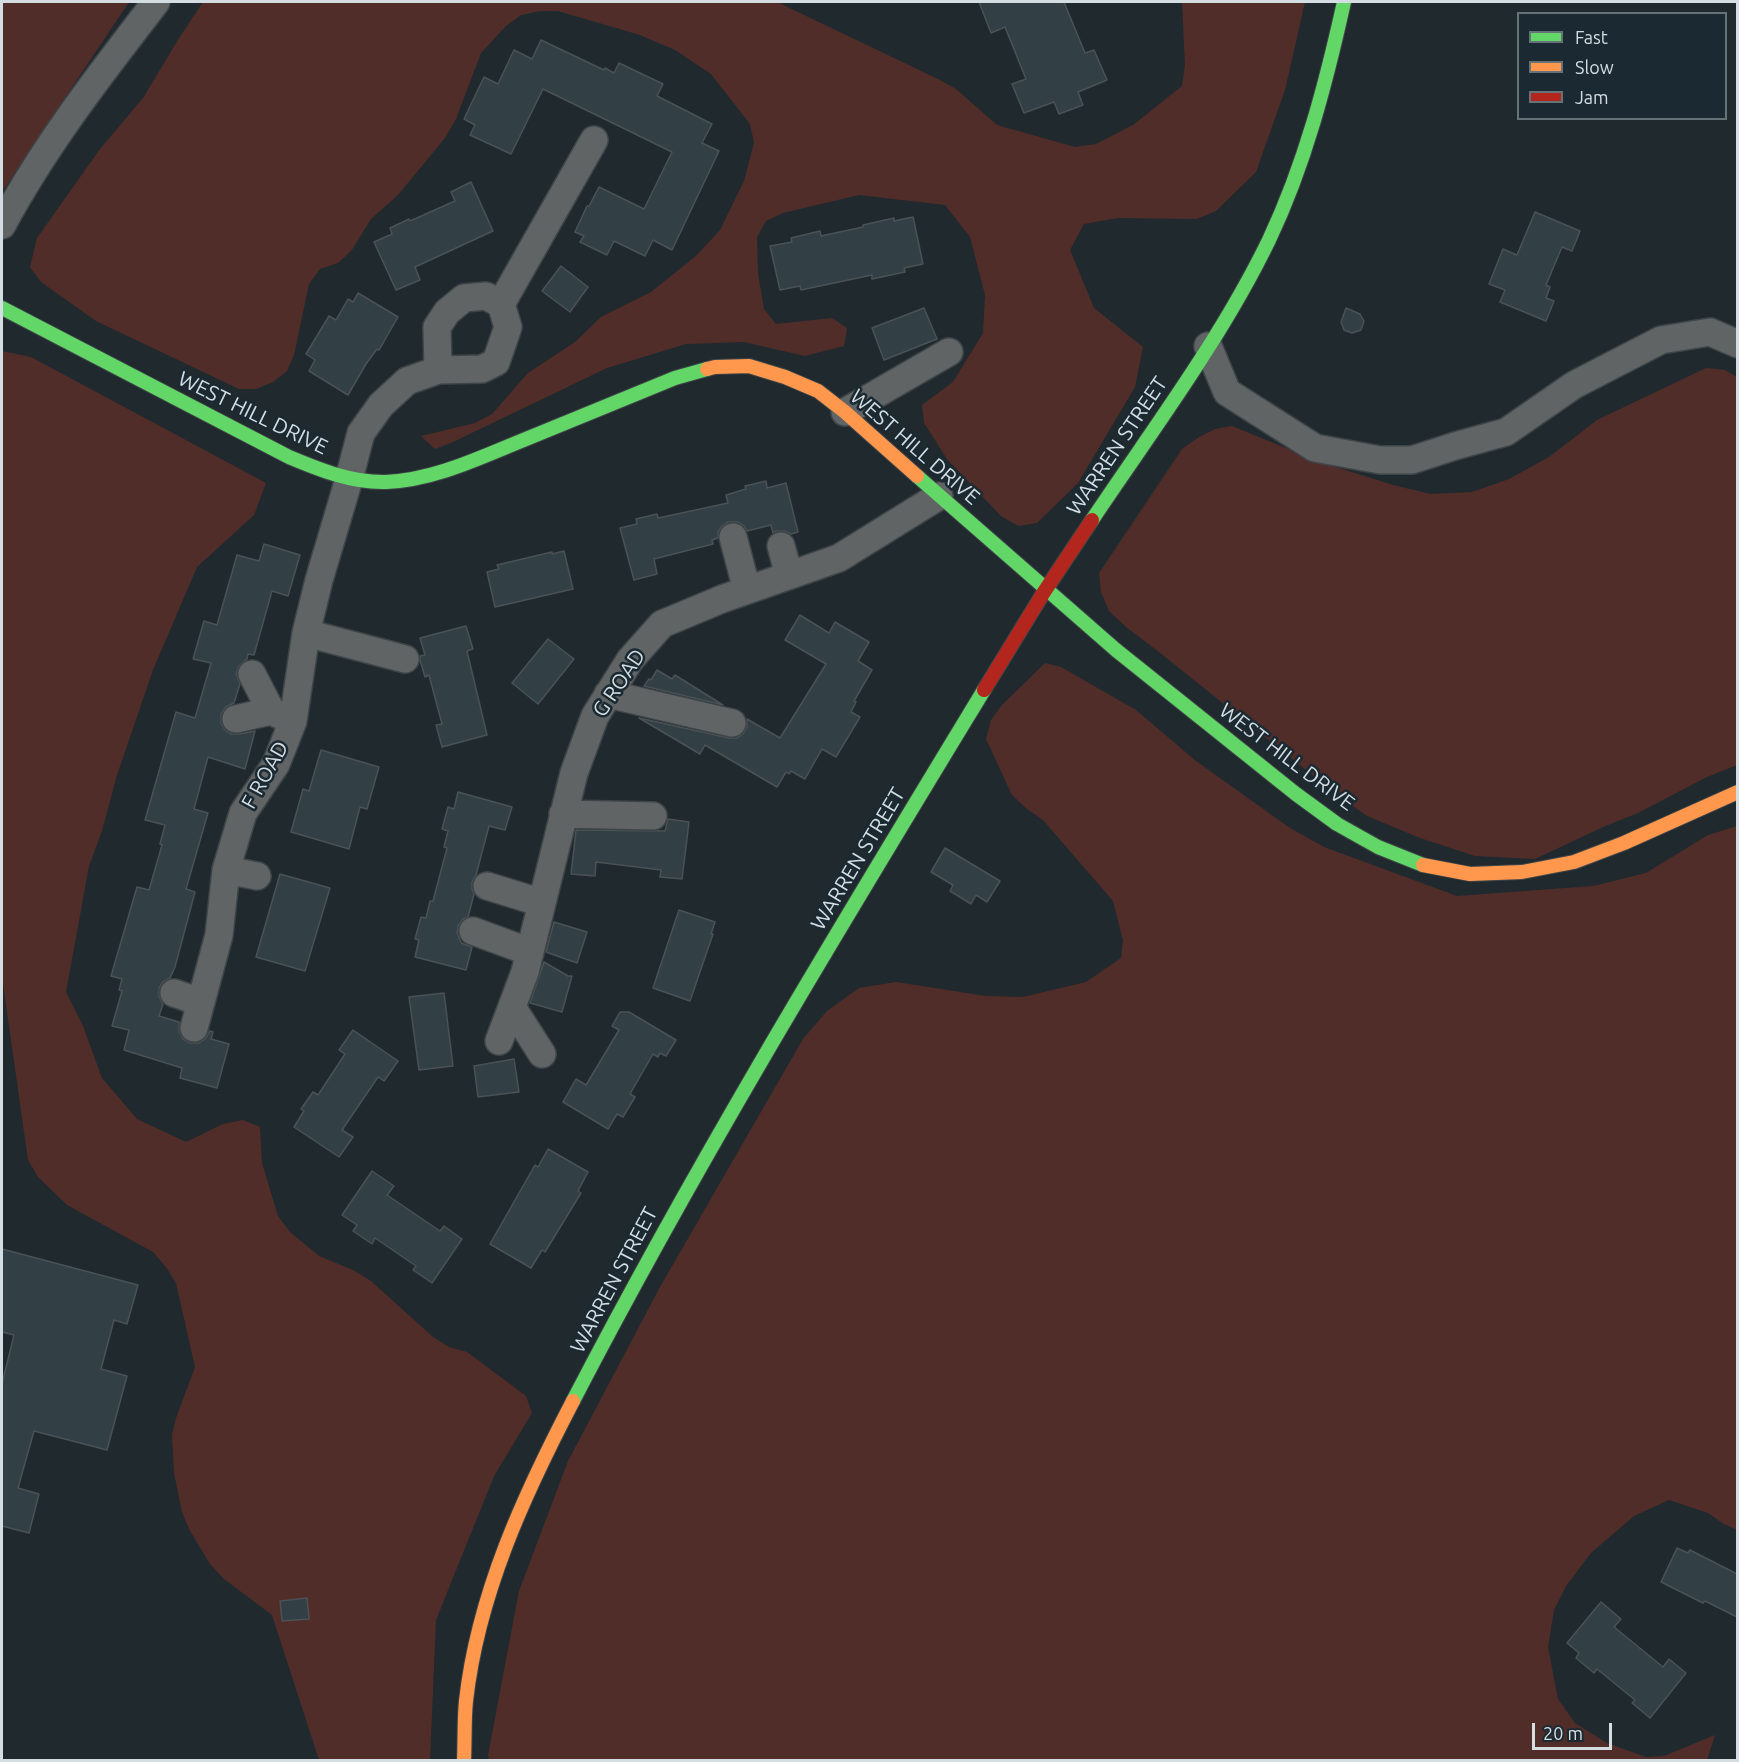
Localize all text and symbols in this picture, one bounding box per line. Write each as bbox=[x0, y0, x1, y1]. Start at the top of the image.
legend bbox=[1517, 12, 1727, 120]
text: Fast bbox=[1575, 27, 1608, 47]
text: Slow bbox=[1575, 57, 1614, 77]
text: Jam bbox=[1575, 87, 1609, 107]
street label: WEST HILL DRIVE bbox=[174, 366, 332, 460]
street label: WARREN STREET bbox=[1061, 372, 1173, 520]
street label: WEST HILL DRIVE bbox=[845, 384, 985, 510]
street label: G ROAD bbox=[587, 644, 651, 722]
street label: WEST HILL DRIVE bbox=[1214, 698, 1360, 816]
street label: F ROAD bbox=[236, 737, 294, 813]
street label: WARREN STREET bbox=[806, 783, 910, 935]
street label: WARREN STREET bbox=[565, 1203, 663, 1357]
scale bar bbox=[1535, 1711, 1614, 1749]
text: 20 m bbox=[1543, 1723, 1583, 1743]

